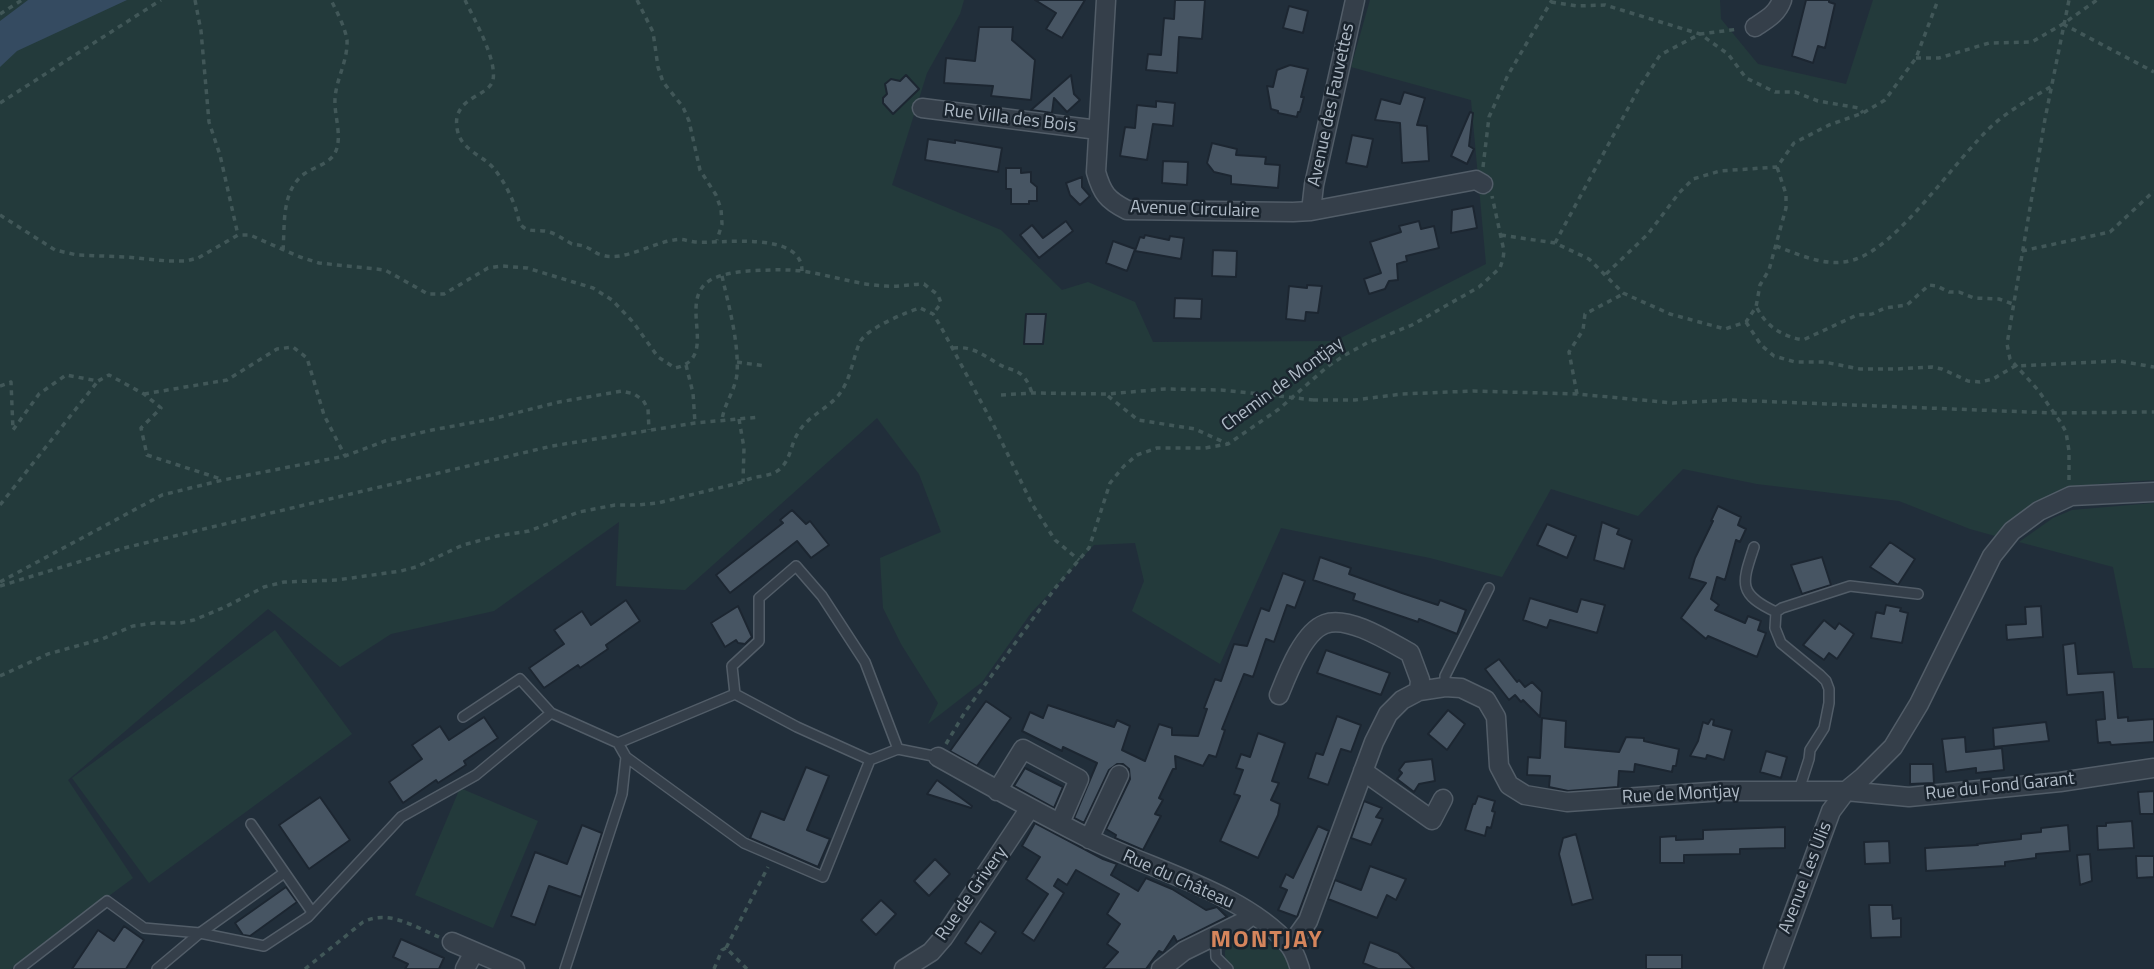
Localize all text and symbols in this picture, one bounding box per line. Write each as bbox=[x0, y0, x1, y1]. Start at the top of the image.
street label: Avenue des Fauvettes bbox=[1304, 21, 1360, 189]
street label: Rue Villa des Bois bbox=[943, 100, 1077, 138]
street label: Avenue Circulaire bbox=[1130, 197, 1260, 223]
street label: Chemin de Montjay bbox=[1218, 333, 1348, 437]
street label: Rue du Fond Garant bbox=[1924, 768, 2076, 806]
street label: Rue de Montjay bbox=[1621, 781, 1741, 809]
street label: Avenue Les Ulis bbox=[1775, 819, 1837, 937]
street label: Rue de Grivery bbox=[932, 843, 1012, 945]
street label: Rue du Château bbox=[1119, 846, 1237, 914]
district label: MONTJAY bbox=[1211, 927, 1323, 955]

